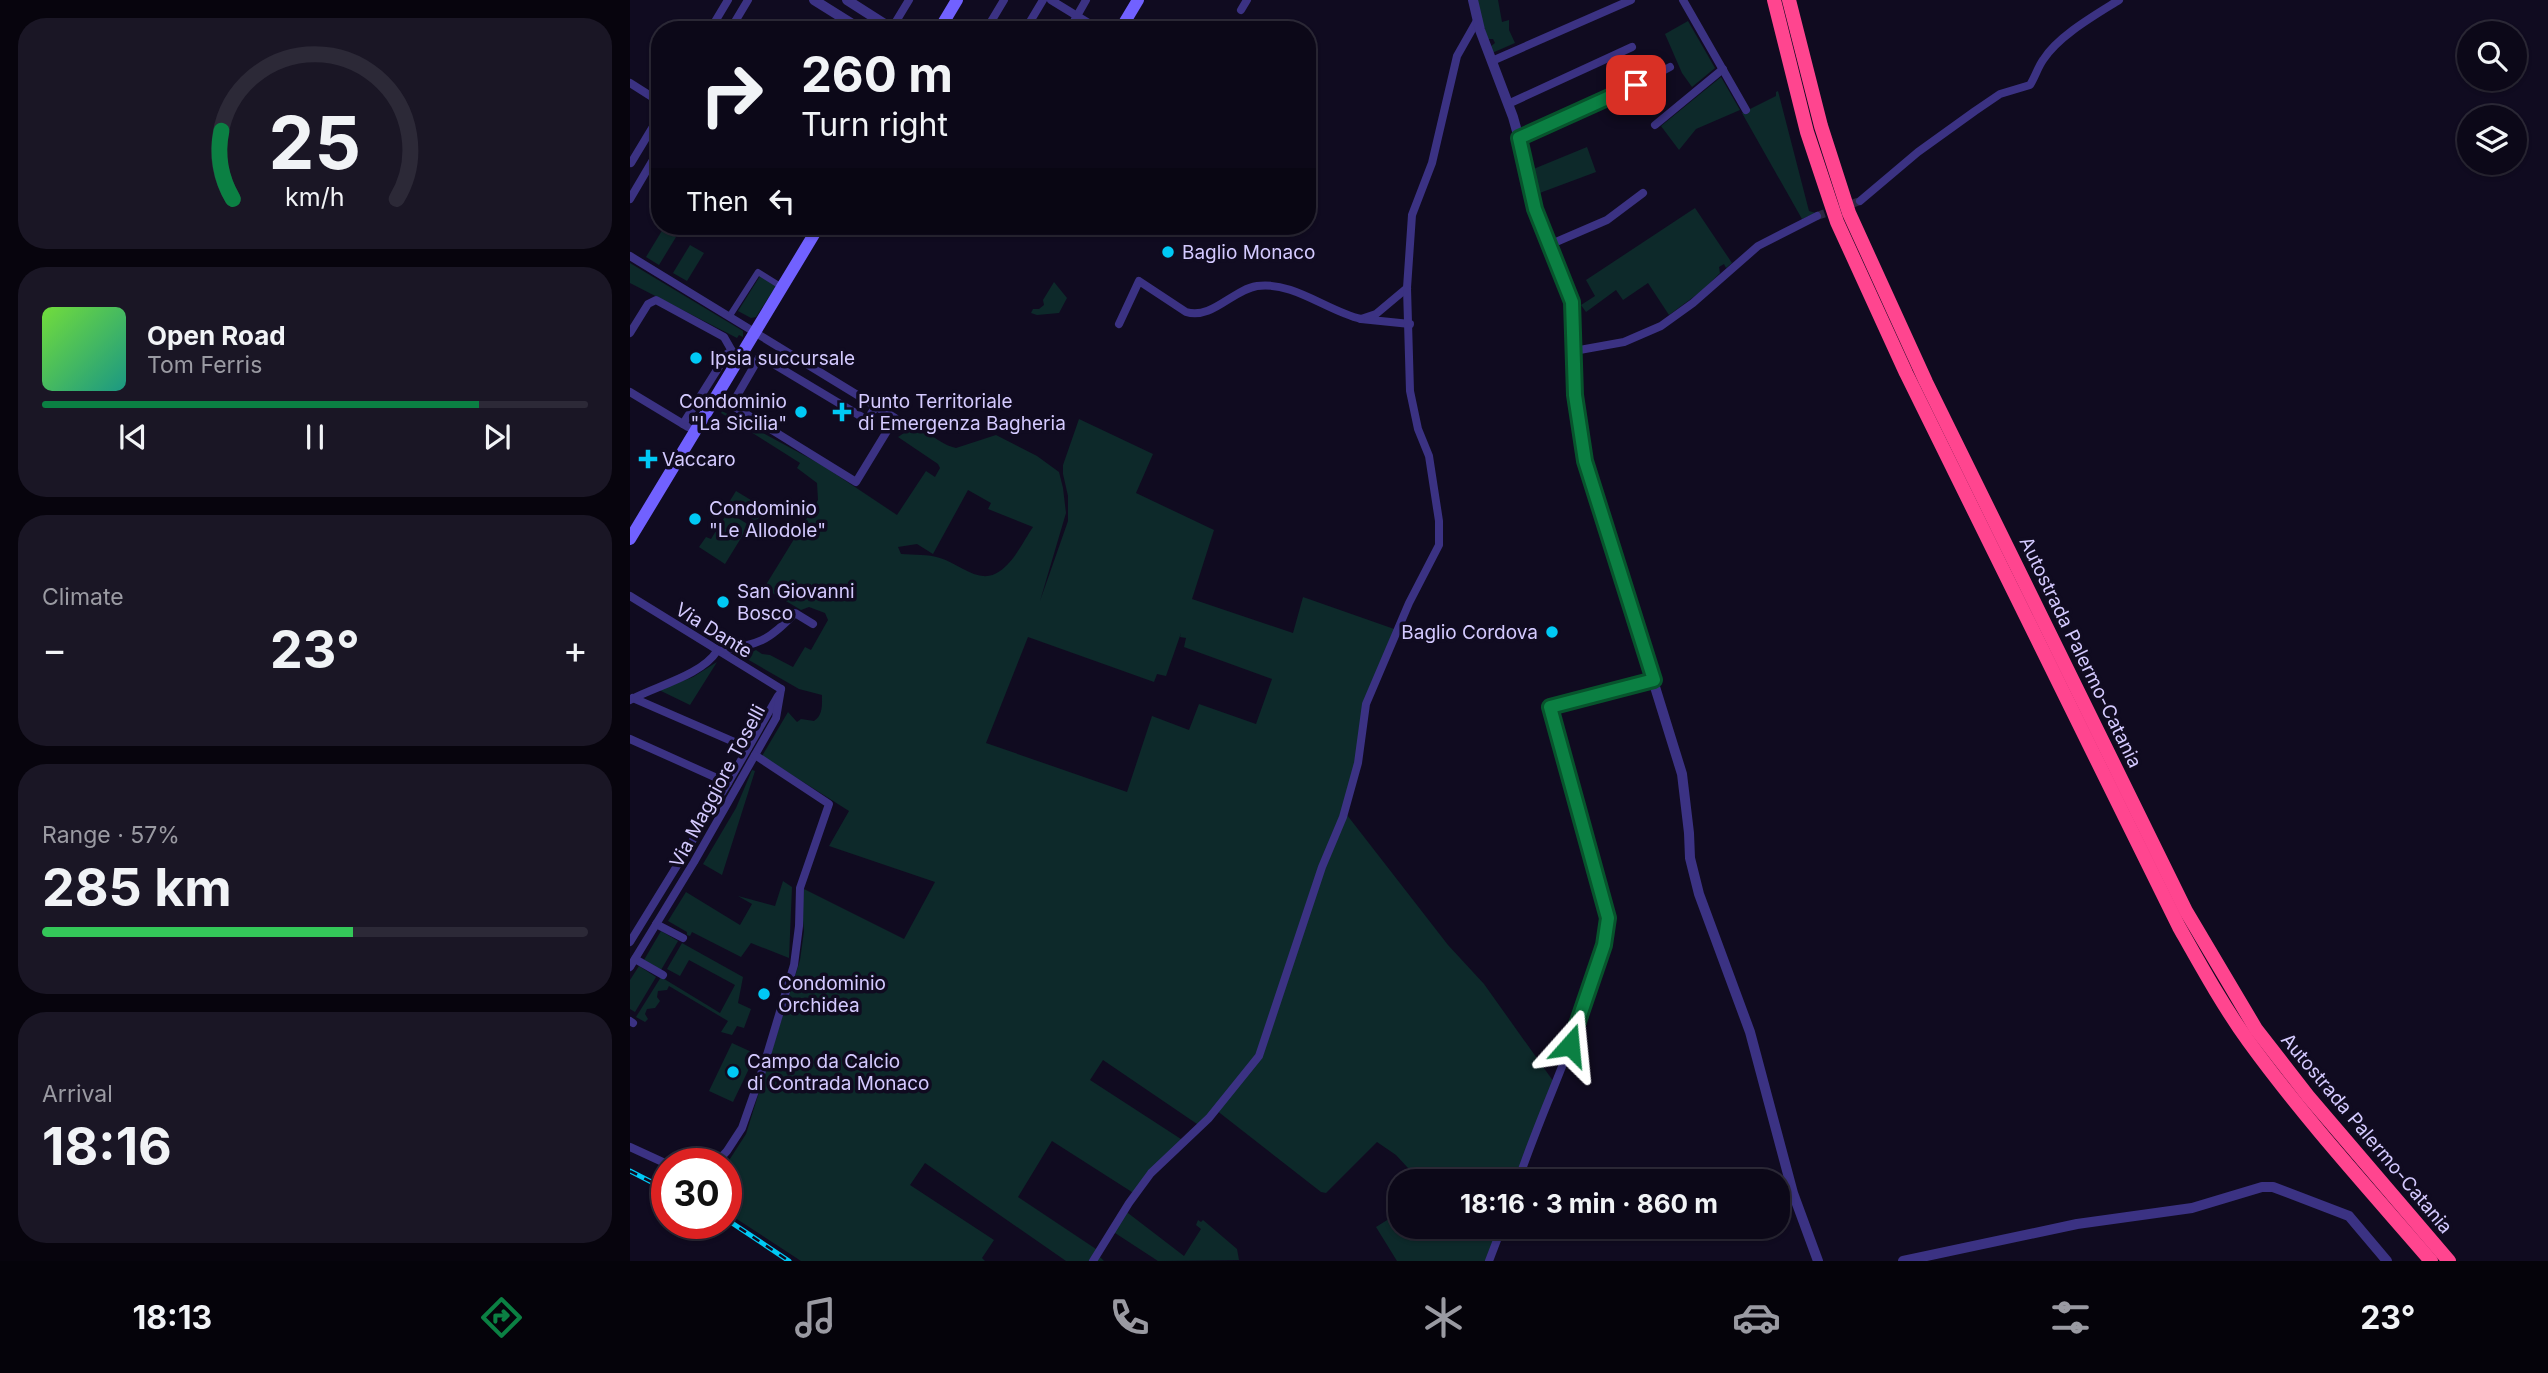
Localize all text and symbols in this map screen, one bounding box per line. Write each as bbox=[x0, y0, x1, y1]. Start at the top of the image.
map controls bbox=[2457, 21, 2527, 175]
button: search bbox=[2457, 21, 2527, 91]
text: 260 m bbox=[801, 45, 953, 104]
icon: right bbox=[686, 49, 777, 140]
pin bbox=[1606, 55, 1666, 115]
icon: arrive bbox=[1617, 66, 1655, 104]
text: 25 bbox=[269, 99, 361, 188]
text: Turn right bbox=[801, 105, 948, 144]
button: layers bbox=[2457, 105, 2527, 175]
text: km/h bbox=[285, 182, 345, 212]
icon: left bbox=[763, 182, 801, 220]
text: Then bbox=[686, 186, 749, 217]
place label: Baglio Monaco bbox=[1182, 241, 1315, 264]
marker: Baglio Monaco bbox=[1160, 244, 1176, 260]
text: Open Road bbox=[147, 320, 286, 351]
place label: Ipsia succursale bbox=[710, 347, 855, 370]
marker: Ipsia succursale bbox=[688, 350, 704, 366]
text: Tom Ferris bbox=[147, 351, 262, 379]
place label: Condominio "La Sicilia" bbox=[679, 390, 787, 435]
place label: Punto Territoriale di Emergenza Bagheria bbox=[858, 390, 1066, 435]
marker: Punto Territoriale di Emergenza Bagheria bbox=[832, 402, 852, 422]
marker: Condominio "La Sicilia" bbox=[793, 404, 809, 420]
icon: previous bbox=[114, 418, 152, 456]
icon: pause bbox=[296, 418, 334, 456]
icon: next bbox=[478, 418, 516, 456]
place label: Vaccaro bbox=[662, 448, 736, 471]
marker: Vaccaro bbox=[640, 451, 656, 467]
place label: Condominio "Le Allodole" bbox=[709, 497, 826, 542]
marker: Condominio "Le Allodole" bbox=[687, 511, 703, 527]
street label: Autostrada Palermo-Catania bbox=[2014, 533, 2147, 772]
place label: San Giovanni Bosco bbox=[737, 580, 855, 625]
text: Climate bbox=[42, 583, 124, 611]
marker: San Giovanni Bosco bbox=[715, 594, 731, 610]
street label: Via Dante bbox=[671, 598, 756, 663]
text: 23° bbox=[270, 618, 360, 681]
place label: Baglio Cordova bbox=[1401, 621, 1538, 644]
marker: Baglio Cordova bbox=[1544, 624, 1560, 640]
text: − bbox=[42, 626, 67, 672]
text: + bbox=[563, 626, 588, 672]
street label: Via Maggiore Toselli bbox=[665, 701, 770, 872]
text: Range · 57% bbox=[42, 821, 180, 849]
text: 285 km bbox=[42, 856, 232, 919]
place label: Condominio Orchidea bbox=[778, 972, 886, 1017]
marker: Condominio Orchidea bbox=[756, 986, 772, 1002]
position arrow bbox=[1533, 1008, 1607, 1082]
street label: Autostrada Palermo-Catania bbox=[2276, 1029, 2457, 1238]
place label: Campo da Calcio di Contrada Monaco bbox=[747, 1050, 929, 1095]
marker: Campo da Calcio di Contrada Monaco bbox=[725, 1064, 741, 1080]
text: Arrival bbox=[42, 1080, 113, 1108]
text: 18:16 bbox=[42, 1115, 172, 1178]
speed limit sign: 30 bbox=[651, 1148, 742, 1239]
text: 18:16 · 3 min · 860 m bbox=[1460, 1188, 1718, 1219]
icon: directions bbox=[477, 1293, 526, 1342]
icon: music bbox=[791, 1293, 840, 1342]
icon: phone bbox=[1105, 1293, 1154, 1342]
icon: climate bbox=[1419, 1293, 1468, 1342]
icon: car bbox=[1732, 1293, 1781, 1342]
icon: filters bbox=[2046, 1293, 2095, 1342]
text: 18:13 bbox=[132, 1298, 212, 1337]
text: 23° bbox=[2360, 1298, 2416, 1337]

